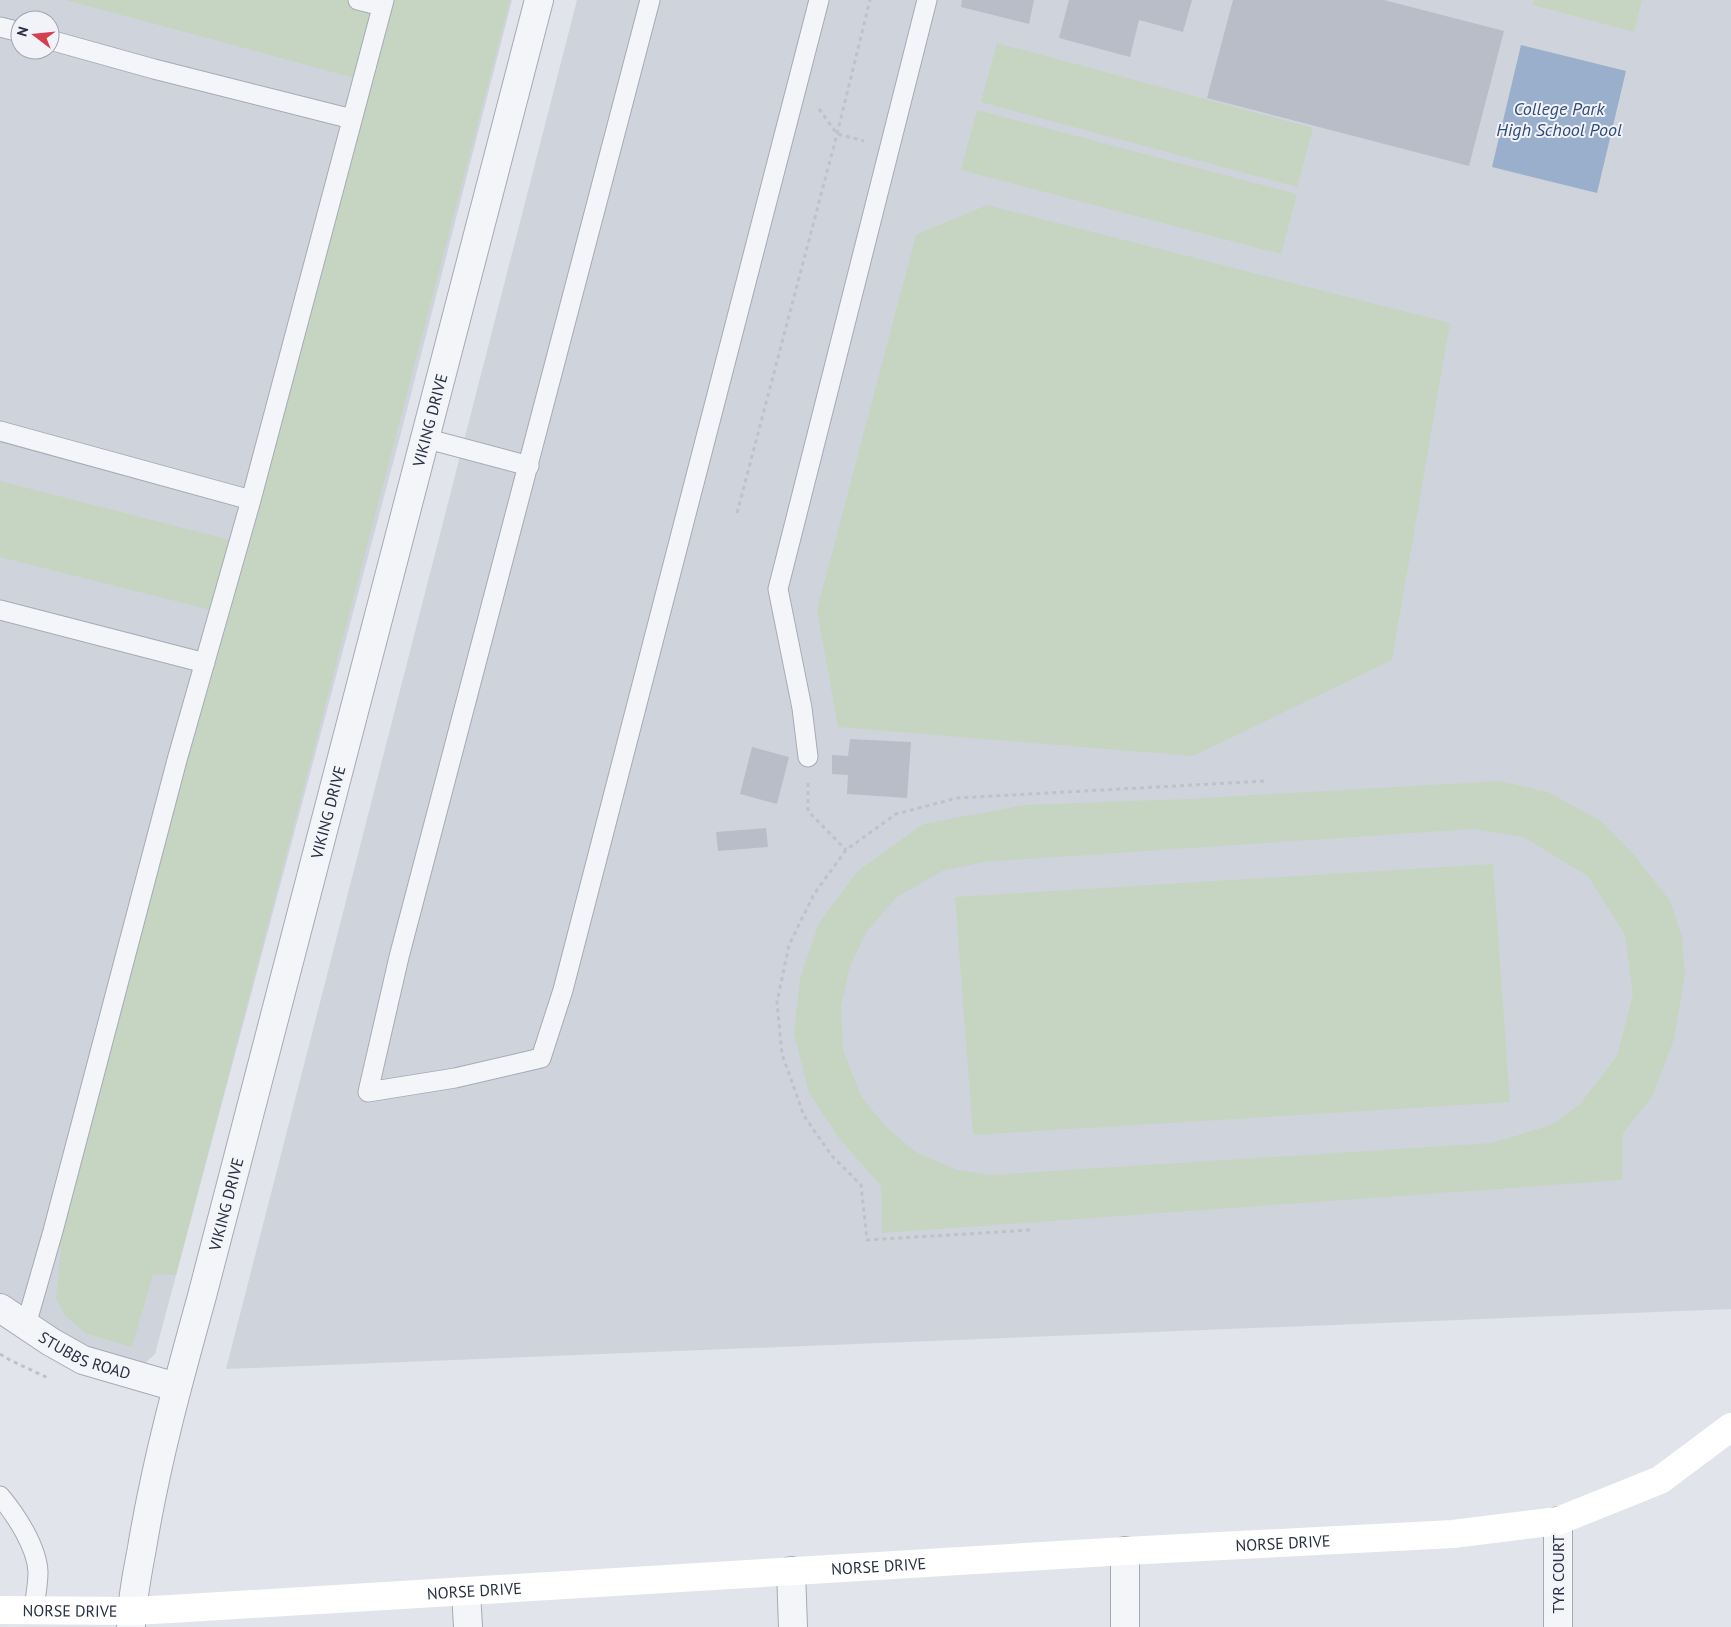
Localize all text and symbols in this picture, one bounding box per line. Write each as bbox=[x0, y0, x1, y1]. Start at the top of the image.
north arrow bbox=[10, 10, 60, 60]
text: N bbox=[13, 25, 32, 38]
water label: College Park High School Pool bbox=[1496, 97, 1622, 141]
street label: VIKING DRIVE bbox=[408, 371, 451, 470]
street label: VIKING DRIVE bbox=[306, 763, 350, 862]
street label: VIKING DRIVE bbox=[204, 1155, 248, 1254]
street label: STUBBS ROAD bbox=[35, 1327, 133, 1383]
street label: NORSE DRIVE bbox=[1235, 1530, 1331, 1555]
street label: TYR COURT bbox=[1548, 1534, 1568, 1613]
street label: NORSE DRIVE bbox=[831, 1553, 927, 1579]
street label: NORSE DRIVE bbox=[426, 1578, 522, 1603]
street label: NORSE DRIVE bbox=[22, 1600, 118, 1621]

